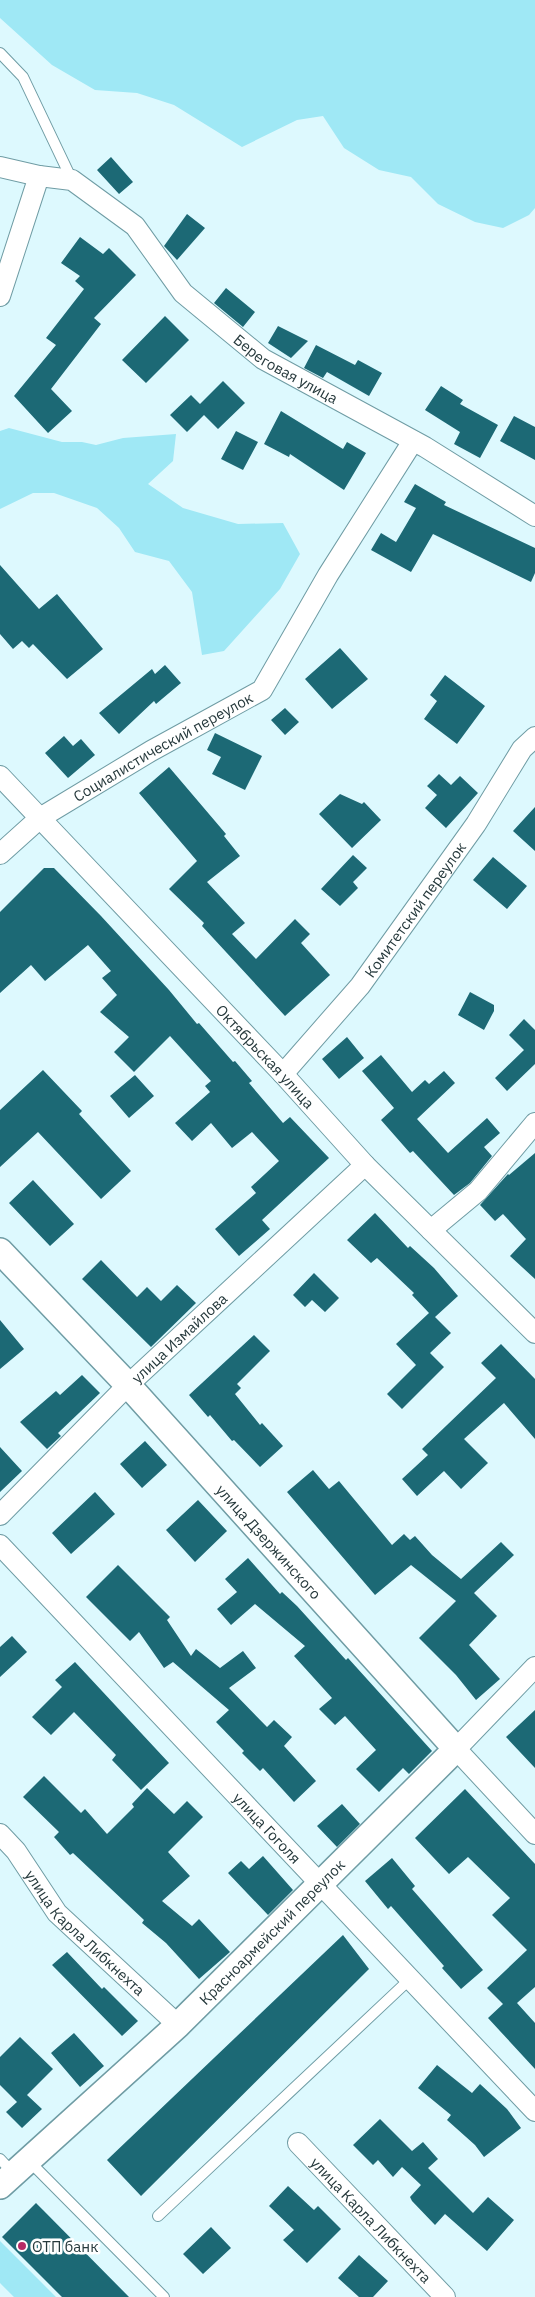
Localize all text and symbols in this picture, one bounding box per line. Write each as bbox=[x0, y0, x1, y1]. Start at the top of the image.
street label: Береговая улица bbox=[230, 329, 341, 407]
street label: Социалистический переулок bbox=[69, 687, 256, 805]
street label: Комитетский переулок bbox=[360, 838, 470, 981]
street label: Октябрьская улица bbox=[212, 1000, 319, 1112]
street label: улица Измайлова bbox=[127, 1289, 231, 1387]
street label: улица Дзержинского bbox=[212, 1480, 326, 1603]
street label: улица Гоголя bbox=[229, 1788, 305, 1867]
street label: Красноармейский переулок bbox=[195, 1855, 349, 2009]
street label: улица Карла Либкнехта bbox=[21, 1866, 149, 1999]
street label: улица Карла Либкнехта bbox=[307, 2153, 436, 2287]
place label: ОТП банк bbox=[32, 2237, 98, 2256]
marker: ОТП банк bbox=[16, 2240, 28, 2252]

